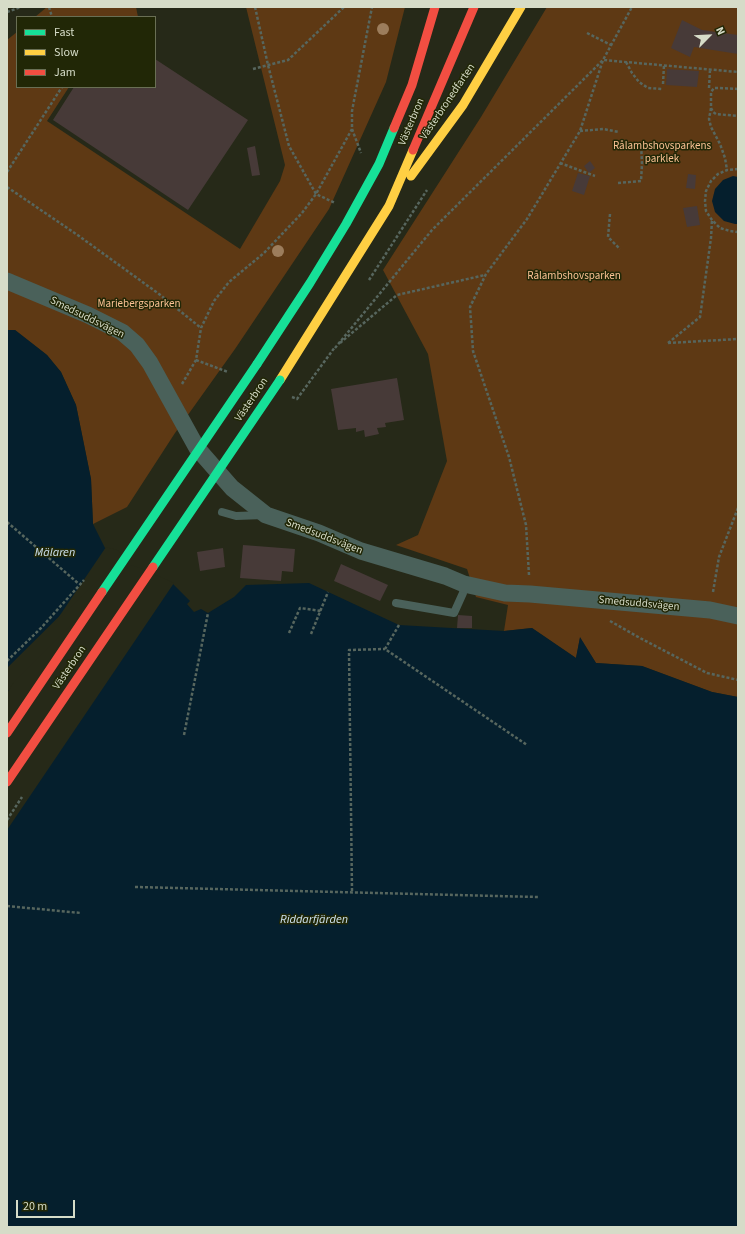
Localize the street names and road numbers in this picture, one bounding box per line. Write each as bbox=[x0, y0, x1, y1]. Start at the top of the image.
street label: Västerbronedfarten bbox=[418, 61, 478, 143]
street label: Västerbron bbox=[396, 96, 428, 148]
street label: Smedsuddsvägen bbox=[48, 294, 126, 342]
street label: Västerbron bbox=[233, 376, 271, 424]
street label: Smedsuddsvägen bbox=[284, 516, 364, 558]
street label: Smedsuddsvägen bbox=[598, 594, 680, 614]
street label: Västerbron bbox=[51, 644, 89, 692]

